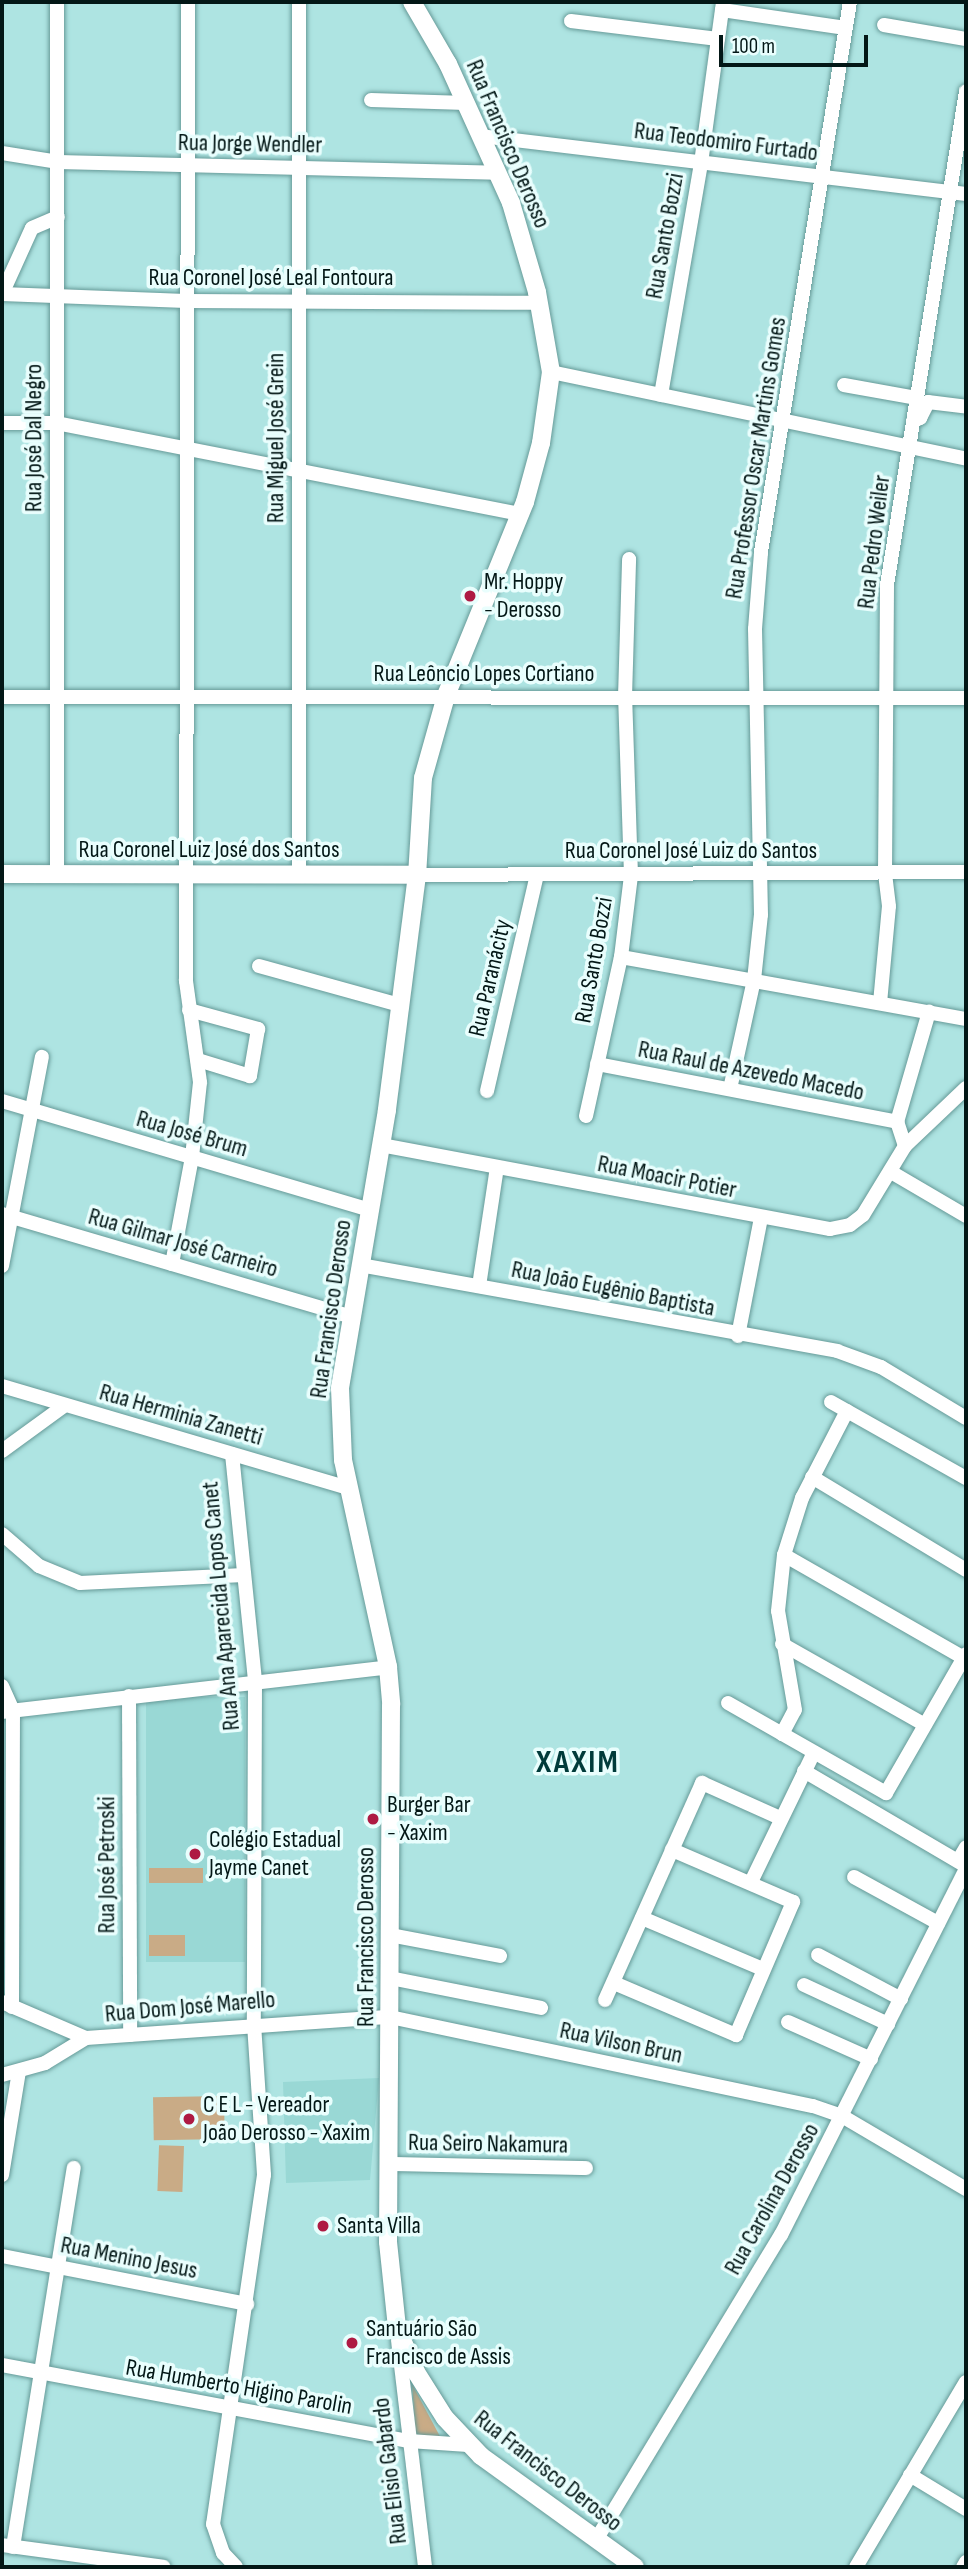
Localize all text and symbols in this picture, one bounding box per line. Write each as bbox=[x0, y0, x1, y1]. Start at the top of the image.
scale bar bbox=[723, 21, 872, 65]
text: 100 m bbox=[732, 34, 775, 59]
street label: Rua Francisco Derosso bbox=[460, 55, 556, 233]
street label: Rua Teodomiro Furtado bbox=[633, 116, 819, 168]
street label: Rua Jorge Wendler bbox=[178, 128, 322, 160]
street label: Rua Santo Bozzi bbox=[640, 171, 690, 301]
street label: Rua Coronel José Leal Fontoura bbox=[149, 264, 393, 292]
street label: Rua Professor Oscar Martins Gomes bbox=[719, 315, 793, 601]
street label: Rua Miguel José Grein bbox=[262, 353, 290, 523]
street label: Rua José Dal Negro bbox=[20, 364, 48, 512]
street label: Rua Pedro Weiler bbox=[852, 473, 896, 611]
place label: Mr. Hoppy - Derosso bbox=[484, 568, 563, 624]
marker: Mr. Hoppy - Derosso bbox=[462, 588, 478, 604]
street label: Rua Leôncio Lopes Cortiano bbox=[374, 660, 594, 688]
street label: Rua Coronel Luiz José dos Santos bbox=[78, 836, 340, 864]
street label: Rua Coronel José Luiz do Santos bbox=[565, 837, 817, 865]
street label: Rua Santo Bozzi bbox=[569, 895, 619, 1025]
street label: Rua Paranácity bbox=[463, 917, 517, 1039]
street label: Rua Raul de Azevedo Macedo bbox=[636, 1035, 866, 1107]
street label: Rua José Brum bbox=[133, 1104, 251, 1164]
street label: Rua Moacir Potier bbox=[595, 1149, 739, 1205]
street label: Rua Gilmar José Carneiro bbox=[85, 1202, 281, 1284]
street label: Rua Francisco Derosso bbox=[304, 1218, 358, 1400]
street label: Rua João Eugênio Baptista bbox=[509, 1255, 717, 1323]
street label: Rua Herminia Zanetti bbox=[96, 1378, 266, 1452]
street label: Rua Ana Aparecida Lopos Canet bbox=[196, 1480, 246, 1732]
district label: XAXIM bbox=[537, 1744, 619, 1782]
place label: Burger Bar - Xaxim bbox=[387, 1791, 471, 1847]
street label: Rua José Petroski bbox=[93, 1797, 121, 1933]
marker: Burger Bar - Xaxim bbox=[365, 1811, 381, 1827]
place label: Colégio Estadual Jayme Canet bbox=[209, 1826, 341, 1882]
marker: Colégio Estadual Jayme Canet bbox=[187, 1846, 203, 1862]
street label: Rua Francisco Derosso bbox=[352, 1847, 380, 2027]
street label: Rua Dom José Marello bbox=[104, 1985, 276, 2029]
street label: Rua Vilson Brun bbox=[557, 2016, 685, 2070]
place label: C E L - Vereador João Derosso - Xaxim bbox=[203, 2091, 370, 2147]
marker: C E L - Vereador João Derosso - Xaxim bbox=[181, 2111, 197, 2127]
street label: Rua Carolina Derosso bbox=[719, 2118, 825, 2280]
street label: Rua Seiro Nakamura bbox=[408, 2128, 568, 2160]
place label: Santa Villa bbox=[337, 2212, 421, 2240]
marker: Santa Villa bbox=[315, 2218, 331, 2234]
street label: Rua Menino Jesus bbox=[58, 2231, 200, 2285]
place label: Santuário São Francisco de Assis bbox=[366, 2315, 511, 2371]
marker: Santuário São Francisco de Assis bbox=[344, 2335, 360, 2351]
street label: Rua Humberto Higino Parolin bbox=[124, 2353, 354, 2421]
street label: Rua Elisio Gabardo bbox=[367, 2396, 413, 2546]
street label: Rua Francisco Derosso bbox=[468, 2404, 628, 2538]

